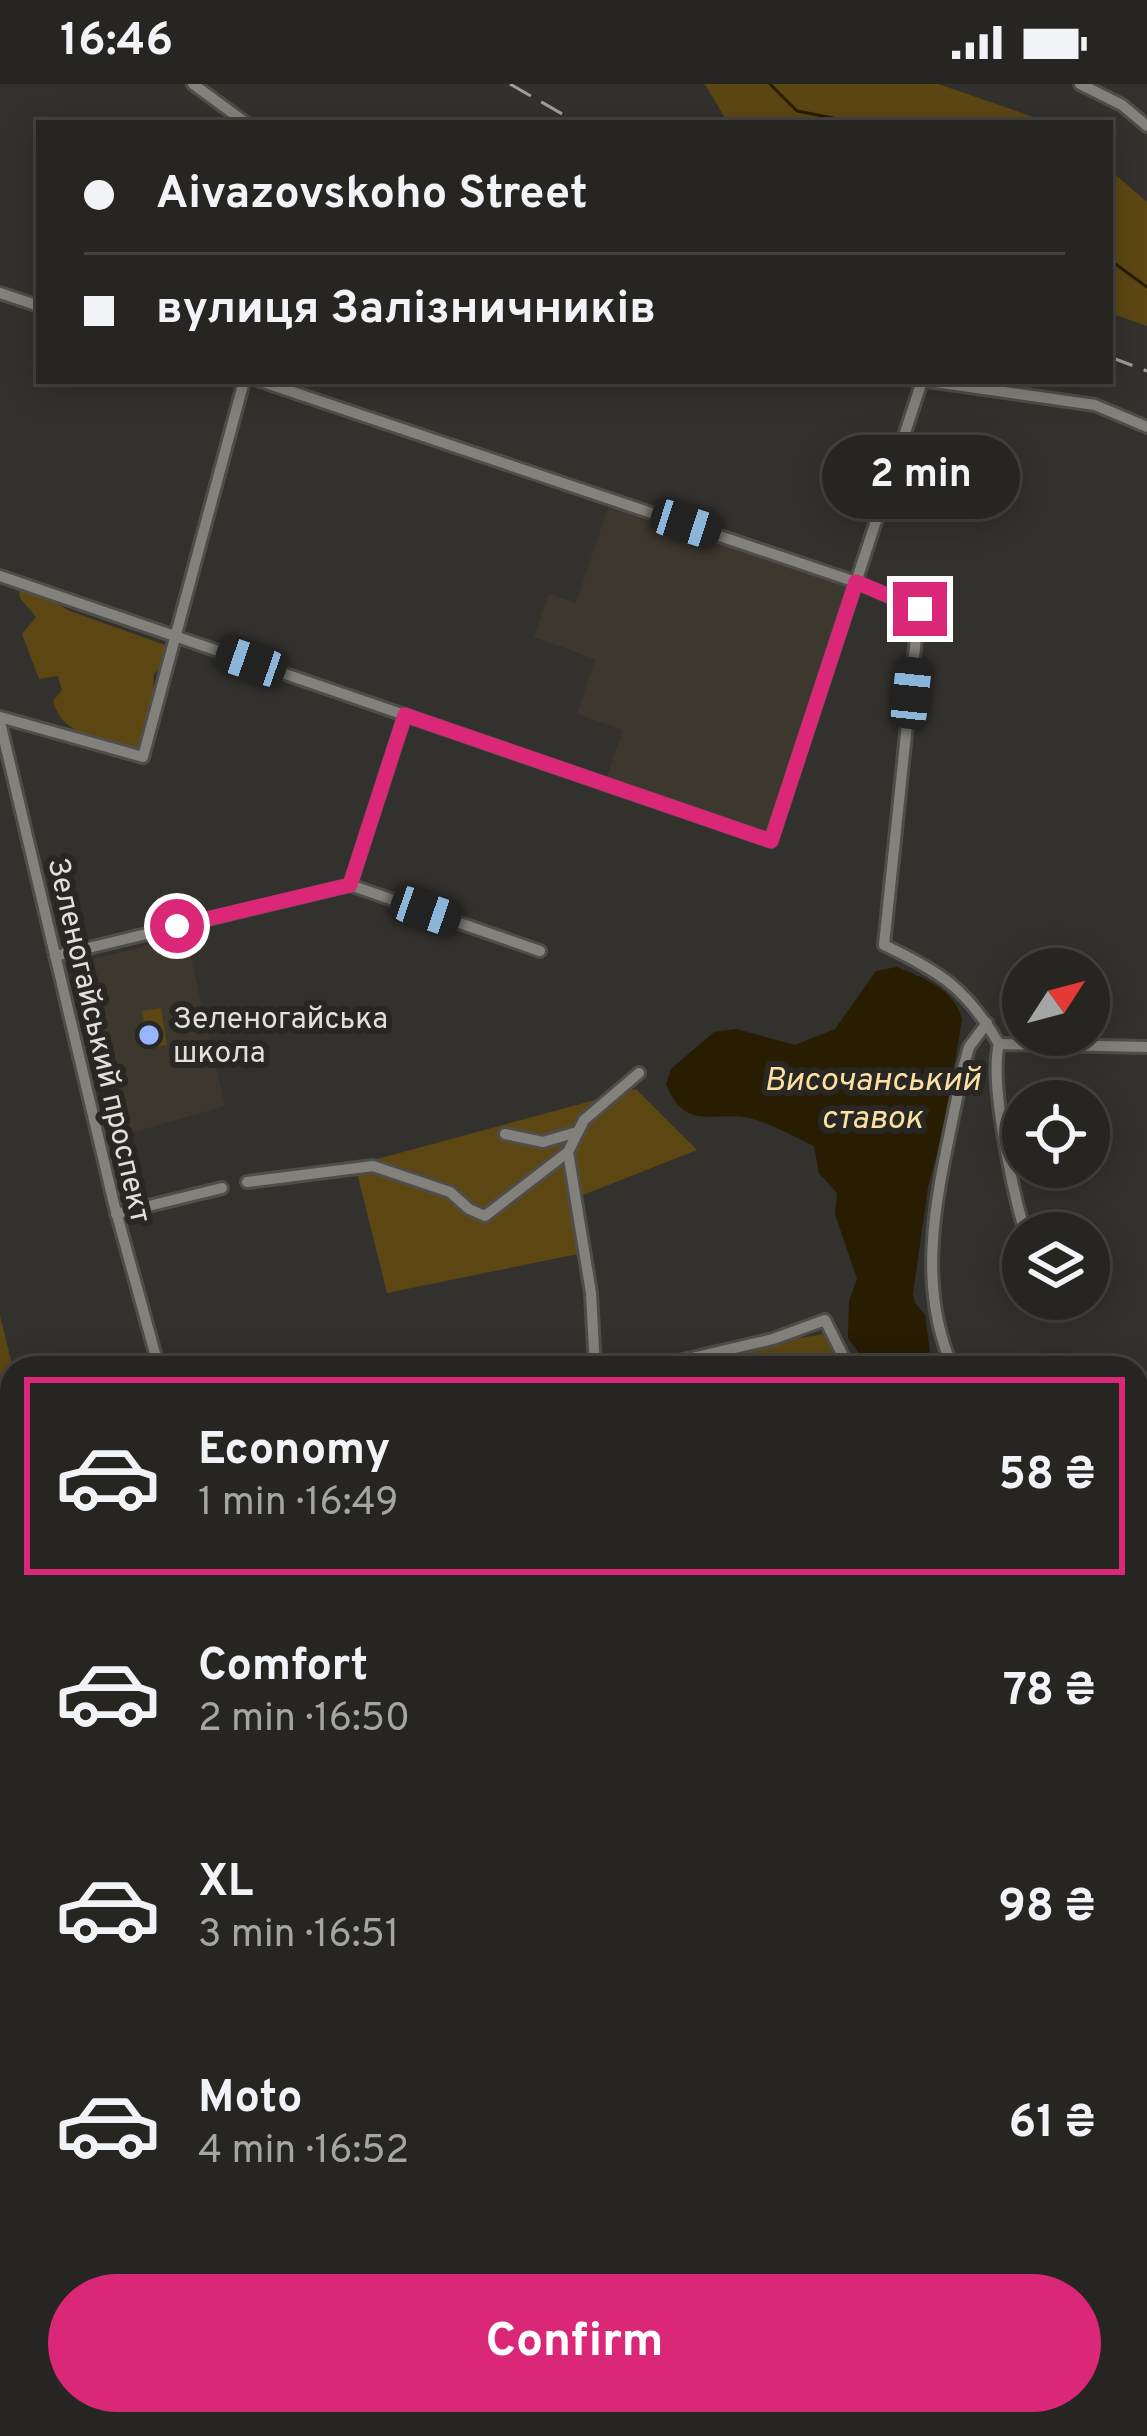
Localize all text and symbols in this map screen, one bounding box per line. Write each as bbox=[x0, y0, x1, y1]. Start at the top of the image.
text: 16:46 bbox=[60, 14, 173, 71]
text: Aivazovskoho Street bbox=[156, 167, 588, 224]
text: вулиця Залізничників bbox=[156, 282, 656, 339]
callout: 2 min bbox=[821, 435, 1019, 519]
text: 2 min bbox=[870, 452, 972, 501]
car bbox=[646, 496, 726, 552]
route end bbox=[893, 582, 947, 636]
car bbox=[211, 633, 291, 691]
car bbox=[889, 655, 933, 731]
street label: Зеленогайський проспект bbox=[38, 855, 158, 1227]
car bbox=[386, 882, 466, 940]
route start bbox=[150, 899, 204, 953]
north arrow bbox=[1002, 948, 1110, 1056]
map controls bbox=[1002, 948, 1110, 1320]
place label: Зеленогайська школа bbox=[173, 1002, 388, 1073]
marker: Зеленогайська школа bbox=[136, 1022, 162, 1048]
water label: Височанський ставок bbox=[764, 1061, 981, 1141]
button: locate bbox=[1002, 1080, 1110, 1188]
button: layers bbox=[1002, 1212, 1110, 1320]
icon: car bbox=[54, 1422, 162, 1530]
text: Economy bbox=[198, 1423, 390, 1480]
text: 58 ₴ bbox=[998, 1448, 1095, 1505]
text: 1 min · 16:49 bbox=[198, 1480, 398, 1529]
icon: car bbox=[54, 1638, 162, 1746]
text: Comfort bbox=[198, 1639, 368, 1696]
text: 78 ₴ bbox=[1003, 1664, 1095, 1721]
text: 2 min · 16:50 bbox=[198, 1696, 410, 1745]
icon: car bbox=[54, 1854, 162, 1962]
text: XL bbox=[198, 1855, 253, 1912]
text: 98 ₴ bbox=[998, 1880, 1095, 1937]
text: 3 min · 16:51 bbox=[198, 1912, 399, 1961]
icon: car bbox=[54, 2070, 162, 2178]
text: Moto bbox=[198, 2071, 302, 2128]
text: 61 ₴ bbox=[1009, 2096, 1095, 2153]
text: 4 min · 16:52 bbox=[198, 2128, 409, 2177]
button: Confirm bbox=[48, 2274, 1101, 2412]

